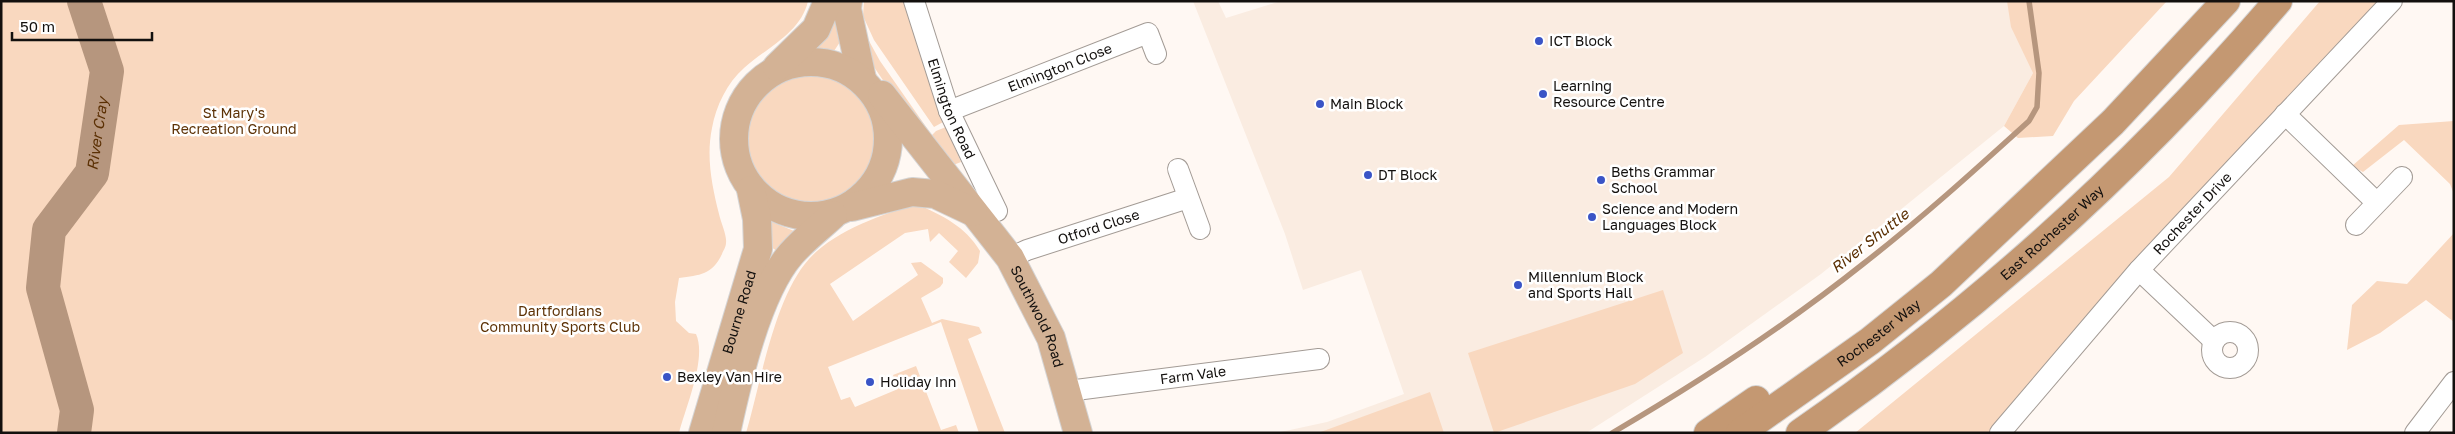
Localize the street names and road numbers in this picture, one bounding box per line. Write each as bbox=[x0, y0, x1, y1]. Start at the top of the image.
street label: Elmington Close bbox=[1005, 39, 1114, 95]
street label: Elmington Road bbox=[925, 56, 980, 161]
street label: Rochester Drive bbox=[2149, 168, 2235, 258]
street label: East Rochester Way bbox=[1996, 181, 2107, 283]
street label: Otford Close bbox=[1056, 205, 1141, 248]
street label: Southwold Road bbox=[1007, 262, 1068, 369]
street label: Bourne Road bbox=[718, 268, 759, 356]
street label: Rochester Way bbox=[1833, 295, 1924, 370]
street label: Farm Vale bbox=[1159, 362, 1227, 387]

